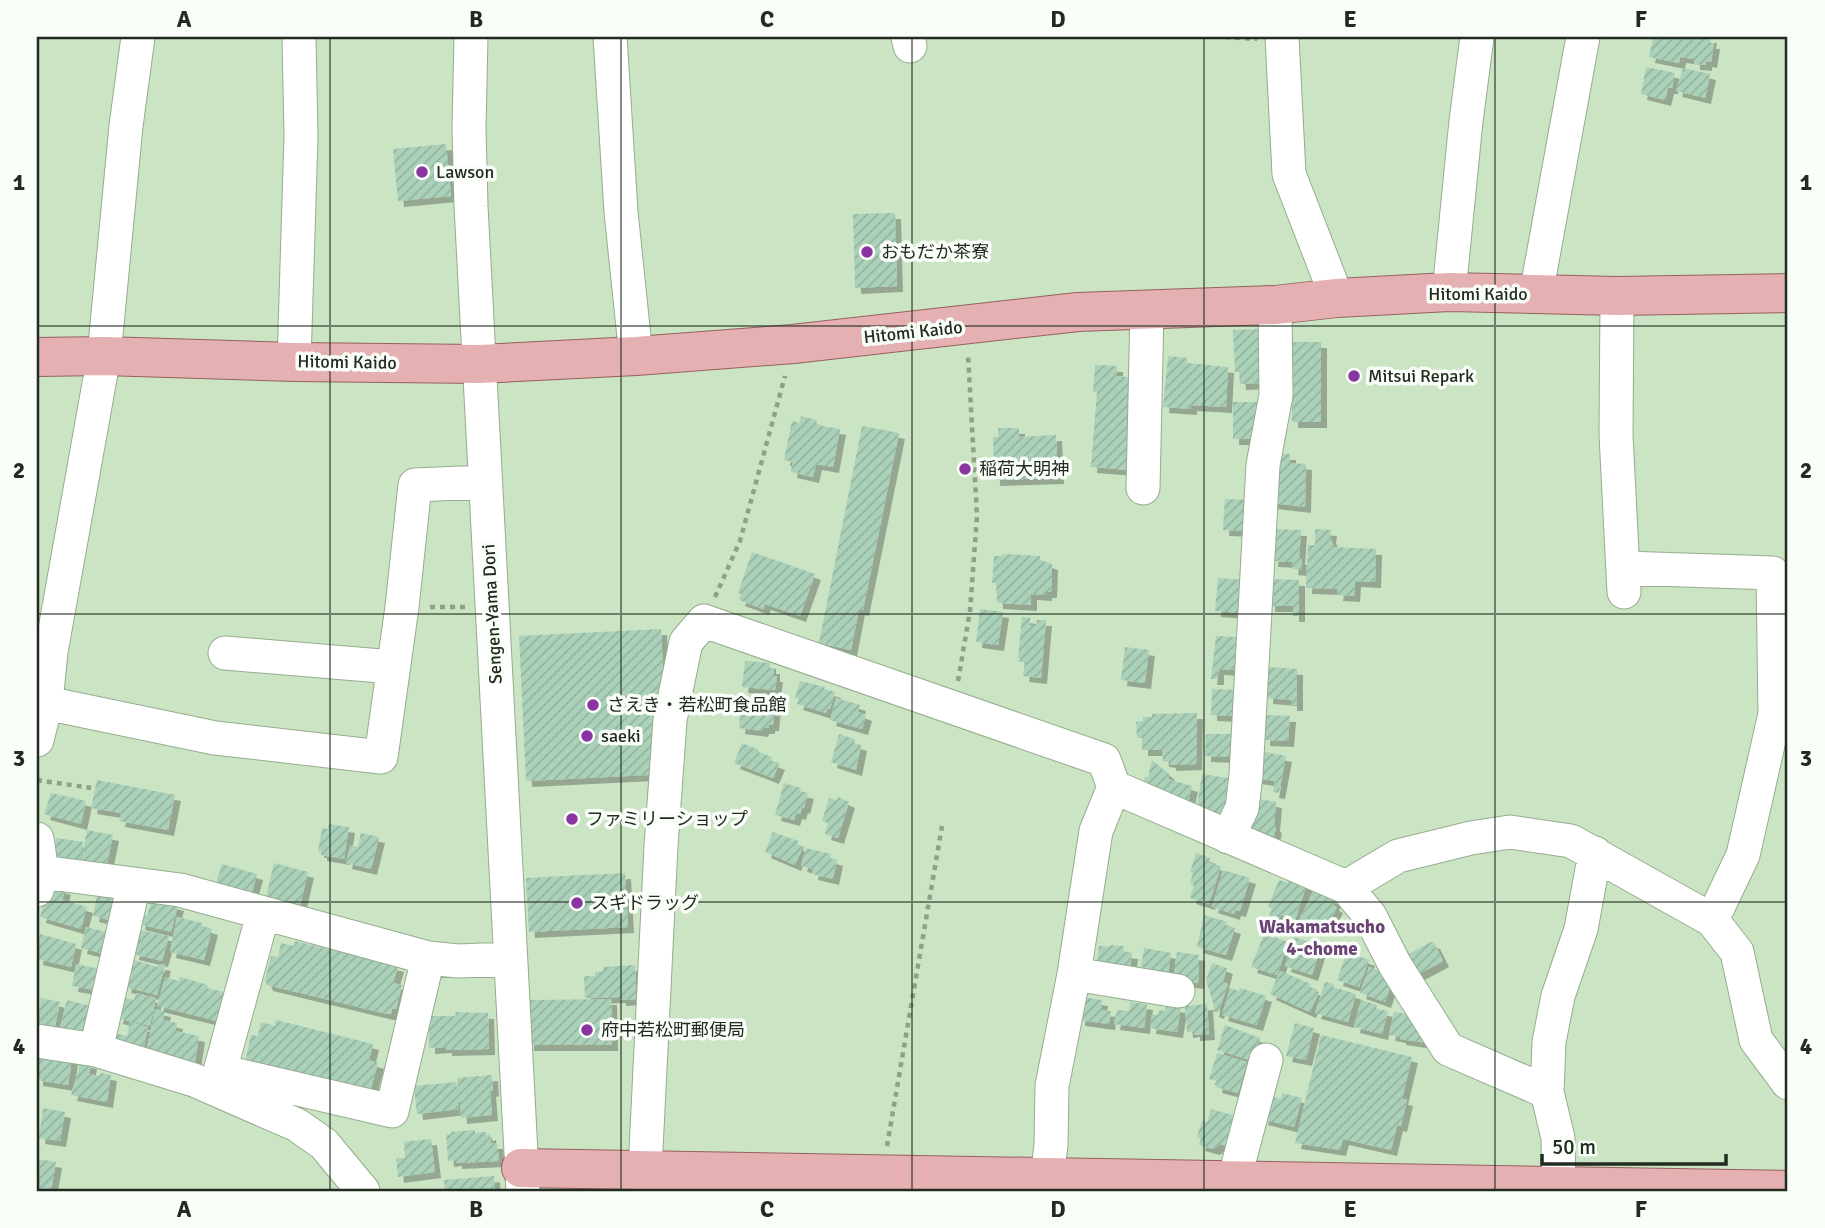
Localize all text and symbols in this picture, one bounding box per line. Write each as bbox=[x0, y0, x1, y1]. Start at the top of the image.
text: A bbox=[177, 5, 192, 34]
text: B bbox=[469, 5, 483, 34]
text: C bbox=[760, 5, 774, 34]
text: D bbox=[1050, 5, 1066, 34]
text: E bbox=[1343, 5, 1357, 34]
text: F bbox=[1635, 5, 1647, 34]
place label: Lawson bbox=[436, 161, 494, 183]
marker: Lawson bbox=[414, 164, 430, 180]
text: 1 bbox=[13, 168, 25, 197]
text: 1 bbox=[1800, 168, 1812, 197]
place label: おもだか茶寮 bbox=[881, 241, 989, 263]
marker: おもだか茶寮 bbox=[859, 244, 875, 260]
street label: Hitomi Kaido bbox=[1428, 283, 1528, 305]
street label: Hitomi Kaido bbox=[862, 316, 964, 348]
street label: Hitomi Kaido bbox=[297, 350, 397, 374]
place label: Mitsui Repark bbox=[1368, 365, 1474, 387]
marker: Mitsui Repark bbox=[1346, 368, 1362, 384]
text: 2 bbox=[13, 456, 25, 485]
text: 2 bbox=[1800, 456, 1812, 485]
place label: 稲荷大明神 bbox=[979, 458, 1069, 480]
marker: 稲荷大明神 bbox=[957, 461, 973, 477]
street label: Sengen-Yama Dori bbox=[477, 543, 507, 685]
place label: さえき・若松町食品館 bbox=[607, 694, 786, 716]
marker: さえき・若松町食品館 bbox=[585, 697, 601, 713]
place label: saeki bbox=[601, 725, 641, 747]
marker: saeki bbox=[579, 728, 595, 744]
text: 3 bbox=[13, 744, 25, 773]
text: 3 bbox=[1800, 744, 1812, 773]
place label: ファミリーショップ bbox=[586, 808, 748, 830]
marker: ファミリーショップ bbox=[564, 811, 580, 827]
place label: スギドラッグ bbox=[591, 892, 699, 914]
marker: スギドラッグ bbox=[569, 895, 585, 911]
district label: Wakamatsucho 4-chome bbox=[1259, 915, 1385, 961]
place label: 府中若松町郵便局 bbox=[601, 1019, 745, 1041]
marker: 府中若松町郵便局 bbox=[579, 1022, 595, 1038]
text: 4 bbox=[13, 1032, 25, 1061]
text: 4 bbox=[1800, 1032, 1812, 1061]
scale bar bbox=[1542, 1123, 1725, 1167]
text: 50 m bbox=[1552, 1134, 1596, 1160]
text: A bbox=[177, 1195, 192, 1224]
text: B bbox=[469, 1195, 483, 1224]
text: C bbox=[760, 1195, 774, 1224]
text: D bbox=[1050, 1195, 1066, 1224]
text: E bbox=[1343, 1195, 1357, 1224]
text: F bbox=[1635, 1195, 1647, 1224]

